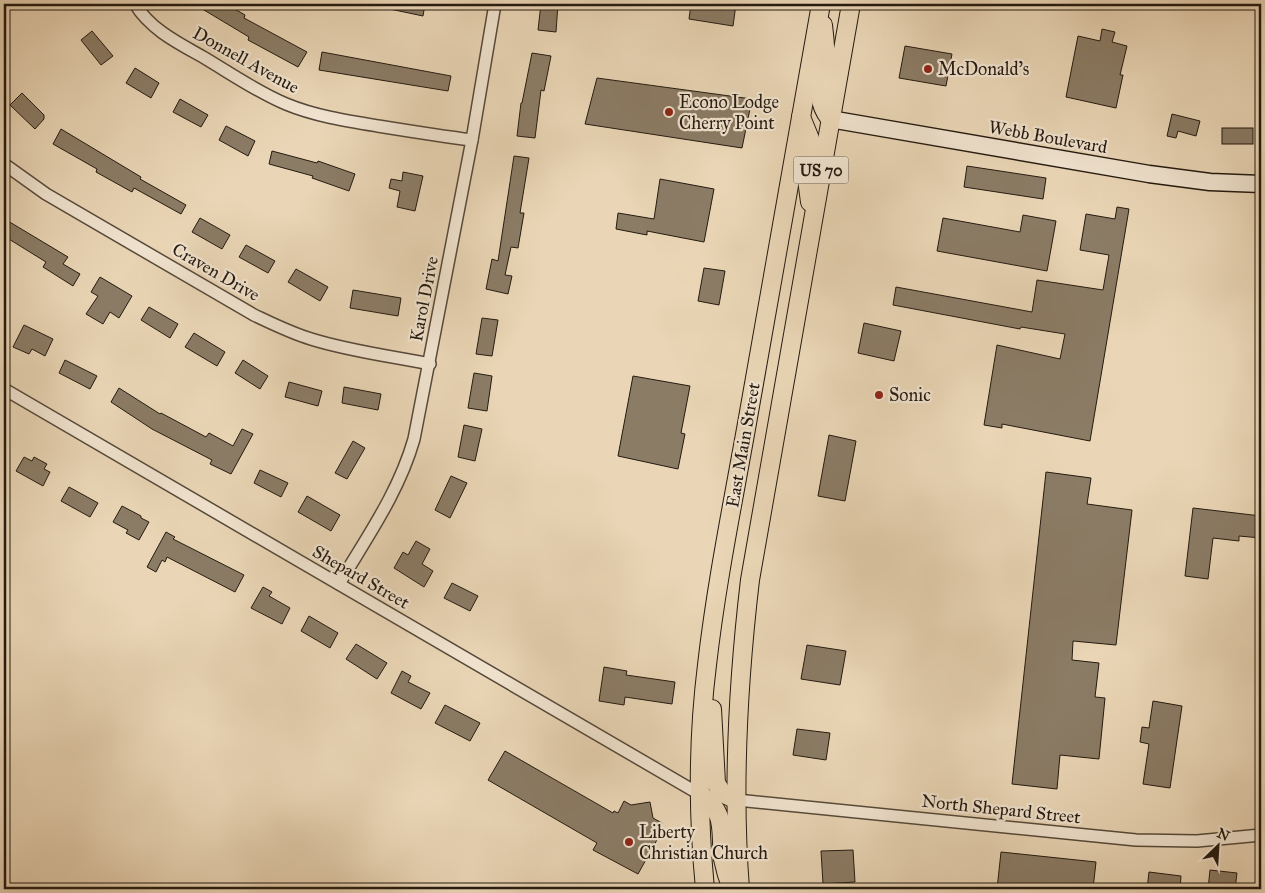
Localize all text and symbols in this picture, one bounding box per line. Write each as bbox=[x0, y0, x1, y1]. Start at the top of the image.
street label: Donnell Avenue bbox=[189, 22, 303, 98]
place label: McDonald's bbox=[938, 58, 1029, 80]
marker: McDonald's bbox=[922, 63, 934, 75]
place label: Econo Lodge Cherry Point bbox=[679, 91, 779, 134]
marker: Econo Lodge Cherry Point bbox=[663, 106, 675, 118]
street label: Webb Boulevard bbox=[987, 116, 1109, 158]
road number: US 70 bbox=[794, 156, 848, 184]
street label: Craven Drive bbox=[168, 238, 264, 306]
street label: Karol Drive bbox=[405, 254, 443, 344]
street label: East Main Street bbox=[721, 380, 765, 509]
place label: Sonic bbox=[889, 384, 931, 406]
marker: Sonic bbox=[873, 389, 885, 401]
street label: Shepard Street bbox=[308, 540, 414, 614]
street label: North Shepard Street bbox=[920, 790, 1082, 828]
north arrow bbox=[1192, 820, 1242, 870]
place label: Liberty Christian Church bbox=[639, 821, 768, 864]
text: N bbox=[1214, 824, 1232, 845]
marker: Liberty Christian Church bbox=[623, 836, 635, 848]

